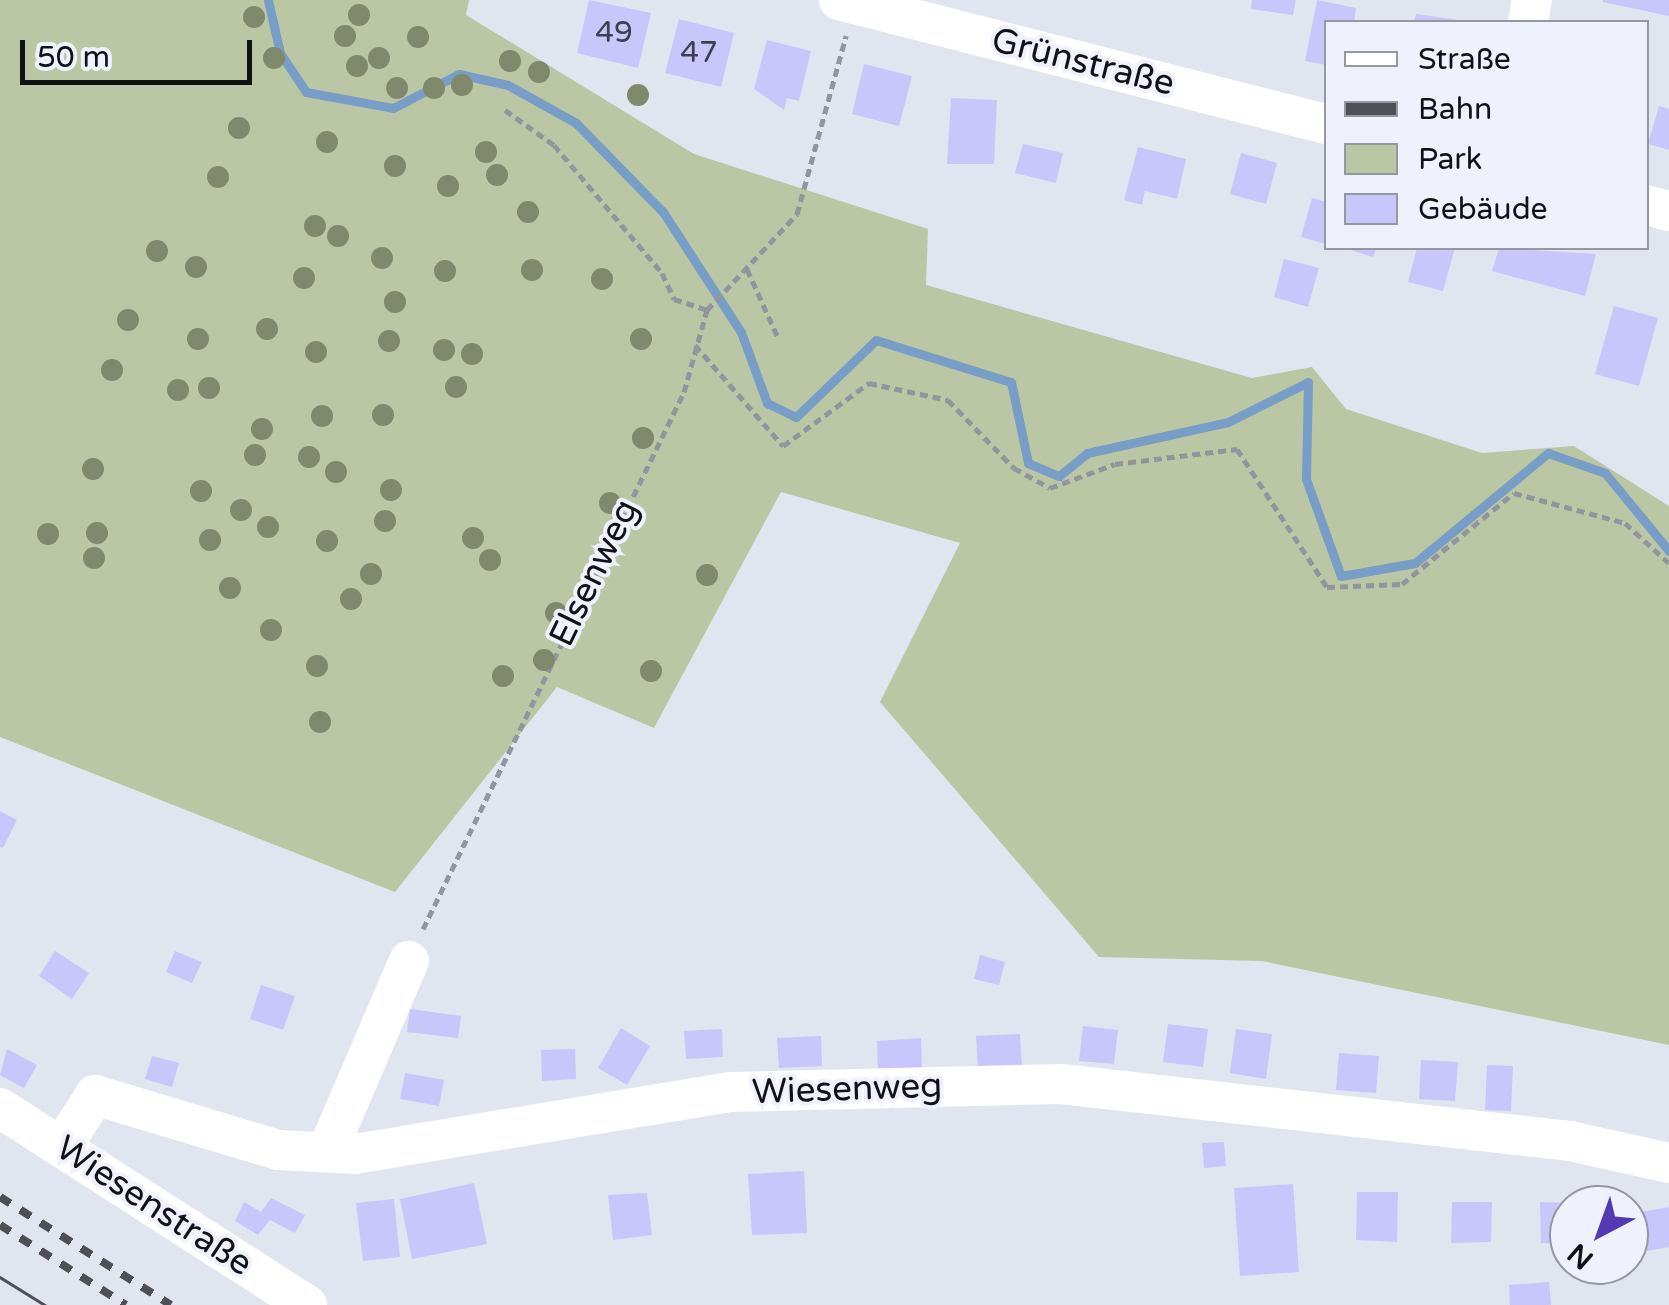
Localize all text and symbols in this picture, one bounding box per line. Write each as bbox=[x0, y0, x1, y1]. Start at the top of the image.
house number: 49 bbox=[595, 15, 633, 51]
street label: Grünstraße bbox=[987, 19, 1179, 105]
scale bar bbox=[25, 20, 258, 82]
legend bbox=[1324, 20, 1649, 250]
house number: 47 bbox=[680, 35, 718, 71]
text: 50 m bbox=[37, 39, 110, 76]
text: Straße bbox=[1418, 41, 1511, 78]
text: Bahn bbox=[1418, 91, 1492, 128]
text: Park bbox=[1418, 141, 1482, 178]
text: Gebäude bbox=[1418, 191, 1548, 228]
street label: Elsenweg bbox=[540, 493, 648, 653]
street label: Wiesenweg bbox=[751, 1065, 943, 1113]
street label: Wiesenstraße bbox=[48, 1127, 260, 1285]
north arrow bbox=[1549, 1185, 1649, 1285]
text: N bbox=[1561, 1236, 1600, 1276]

